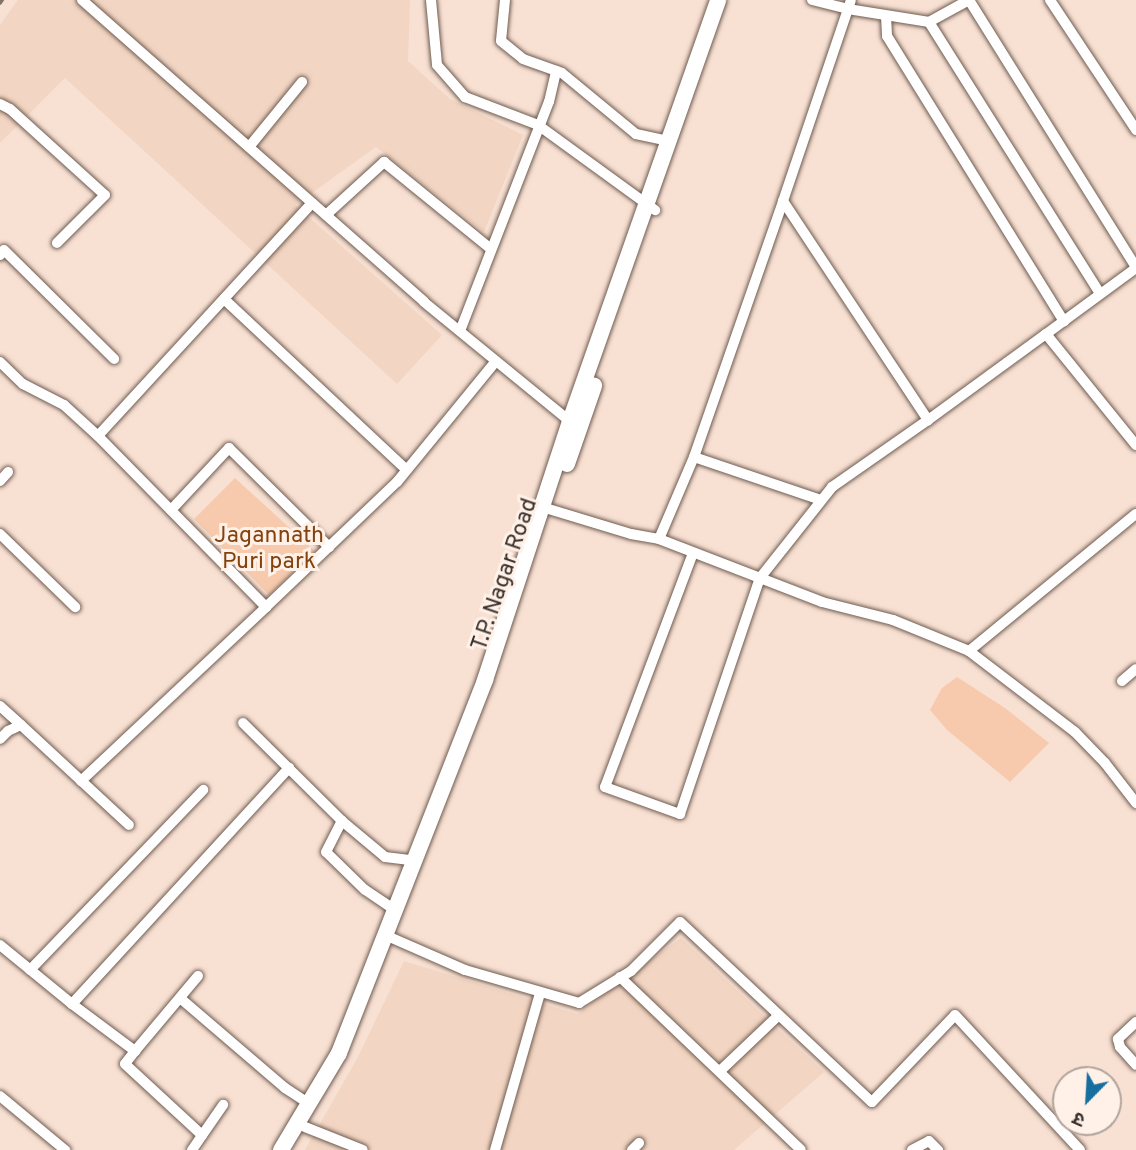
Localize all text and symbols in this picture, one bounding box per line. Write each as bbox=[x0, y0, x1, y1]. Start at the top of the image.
street label: T.P. Nagar Road bbox=[467, 495, 545, 655]
park label: Jagannath Puri park bbox=[214, 523, 324, 577]
north arrow bbox=[1052, 1066, 1122, 1136]
text: उ bbox=[1069, 1105, 1089, 1132]

